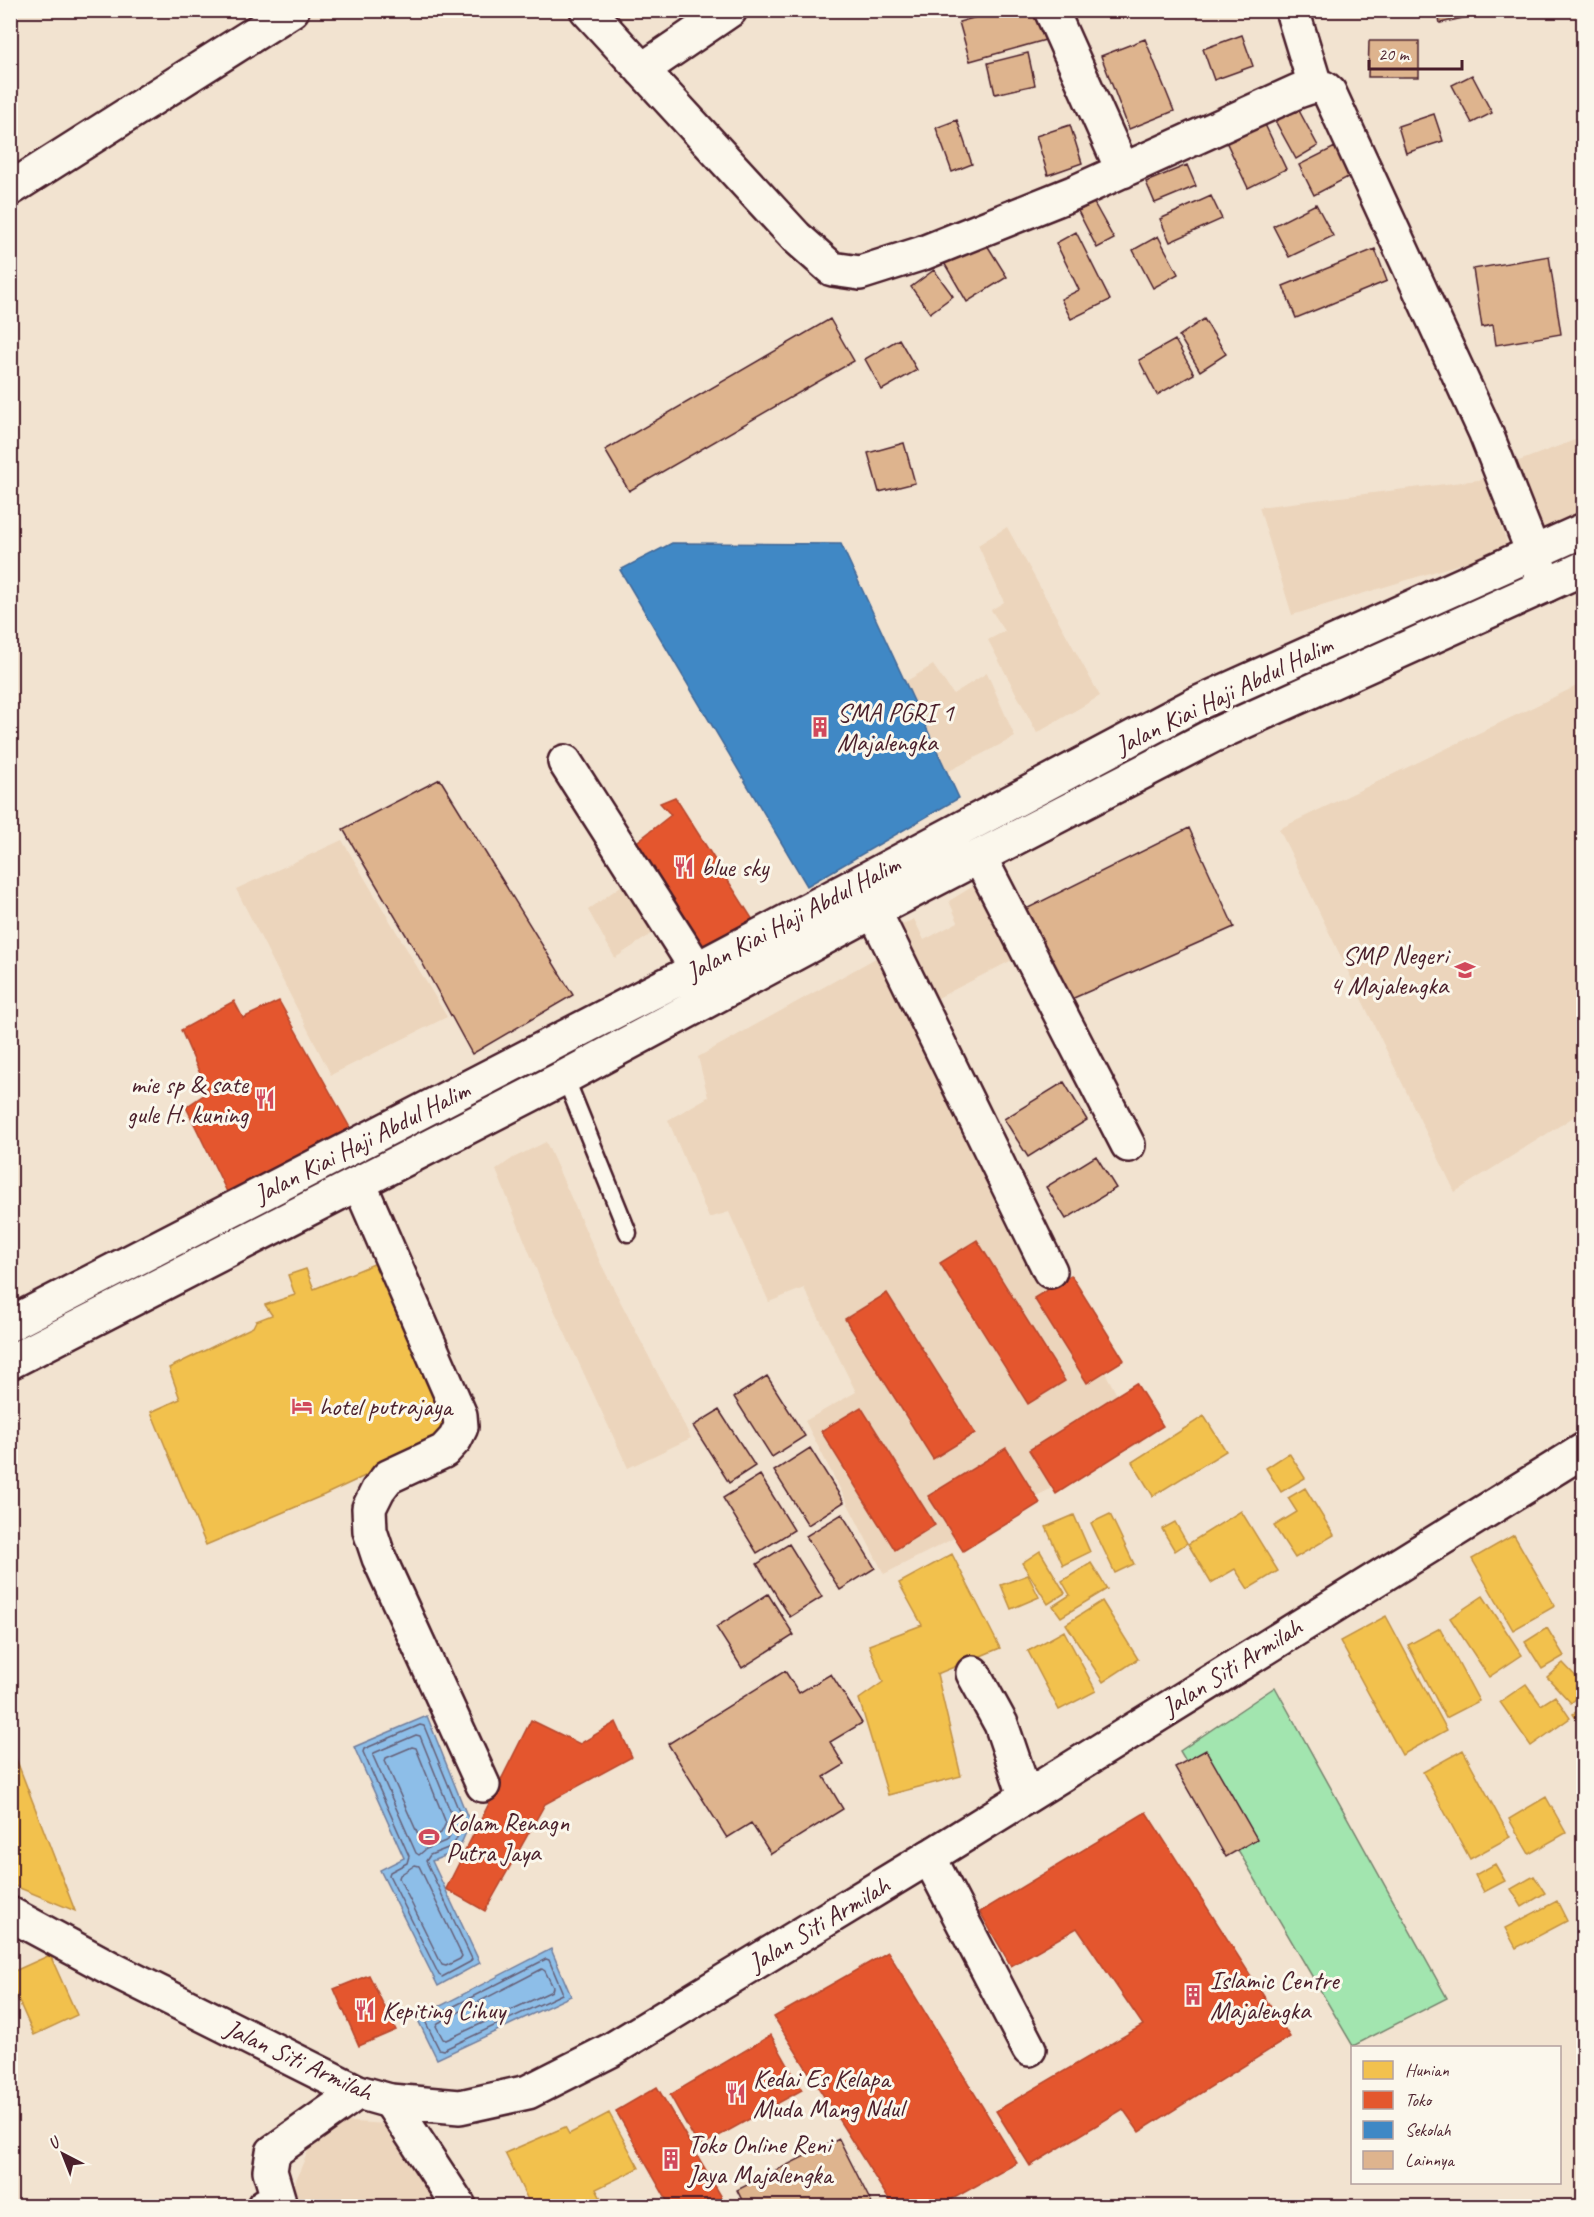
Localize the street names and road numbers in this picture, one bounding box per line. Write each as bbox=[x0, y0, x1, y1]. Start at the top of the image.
street label: Jalan Kiai Haji Abdul Halim bbox=[1108, 627, 1339, 763]
street label: Jalan Kiai Haji Abdul Halim bbox=[678, 847, 907, 989]
street label: Jalan Kiai Haji Abdul Halim bbox=[247, 1073, 477, 1212]
street label: Jalan Siti Armilah bbox=[1154, 1610, 1310, 1724]
street label: Jalan Siti Armilah bbox=[741, 1868, 897, 1980]
street label: Jalan Siti Armilah bbox=[218, 2011, 380, 2109]

